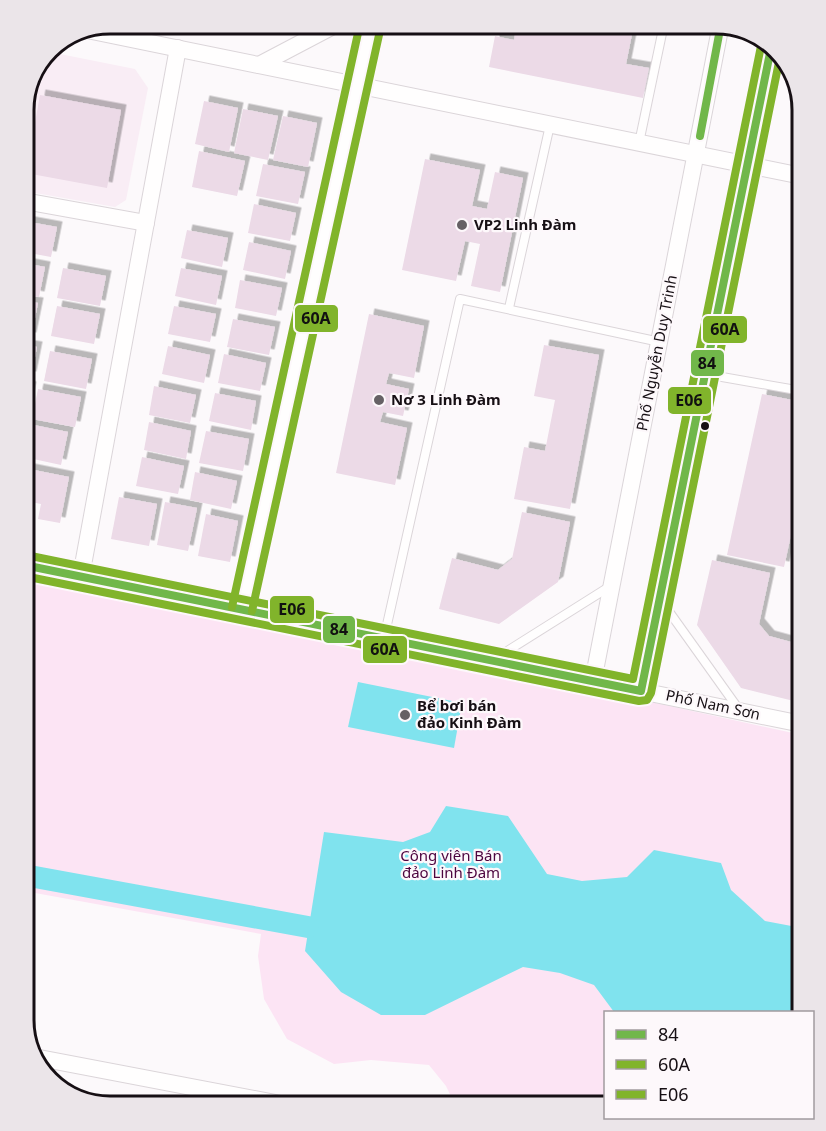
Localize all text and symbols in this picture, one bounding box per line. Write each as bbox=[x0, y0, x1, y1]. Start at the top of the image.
place label: VP2 Linh Đàm bbox=[474, 214, 576, 234]
marker: VP2 Linh Đàm bbox=[455, 218, 469, 232]
street label: Phố Nguyễn Duy Trinh bbox=[631, 273, 681, 432]
line badge: 60A bbox=[294, 304, 339, 333]
text: 60A bbox=[301, 307, 332, 329]
line badge: 60A bbox=[702, 315, 748, 344]
text: 60A bbox=[710, 318, 741, 340]
line badge: 84 bbox=[690, 349, 725, 377]
text: 84 bbox=[698, 352, 716, 374]
line badge: E06 bbox=[667, 386, 712, 415]
place label: Nơ 3 Linh Đàm bbox=[391, 389, 501, 409]
text: E06 bbox=[675, 389, 703, 411]
marker: Nơ 3 Linh Đàm bbox=[372, 393, 386, 407]
unlabelled marker bbox=[699, 420, 711, 432]
line badge: E06 bbox=[269, 595, 315, 624]
text: E06 bbox=[278, 598, 306, 620]
line badge: 84 bbox=[322, 615, 356, 644]
text: 84 bbox=[330, 618, 348, 640]
line badge: 60A bbox=[362, 635, 408, 664]
text: 60A bbox=[370, 638, 401, 660]
street label: Phố Nam Sơn bbox=[664, 684, 762, 724]
place label: Bể bơi bán đảo Kinh Đàm bbox=[417, 695, 521, 732]
marker: Bể bơi bán đảo Kinh Đàm bbox=[398, 708, 412, 722]
park label: Công viên Bán đảo Linh Đàm bbox=[400, 845, 502, 882]
legend bbox=[604, 1011, 814, 1119]
text: 84 bbox=[658, 1022, 679, 1046]
text: 60A bbox=[658, 1052, 691, 1076]
text: E06 bbox=[658, 1082, 689, 1106]

